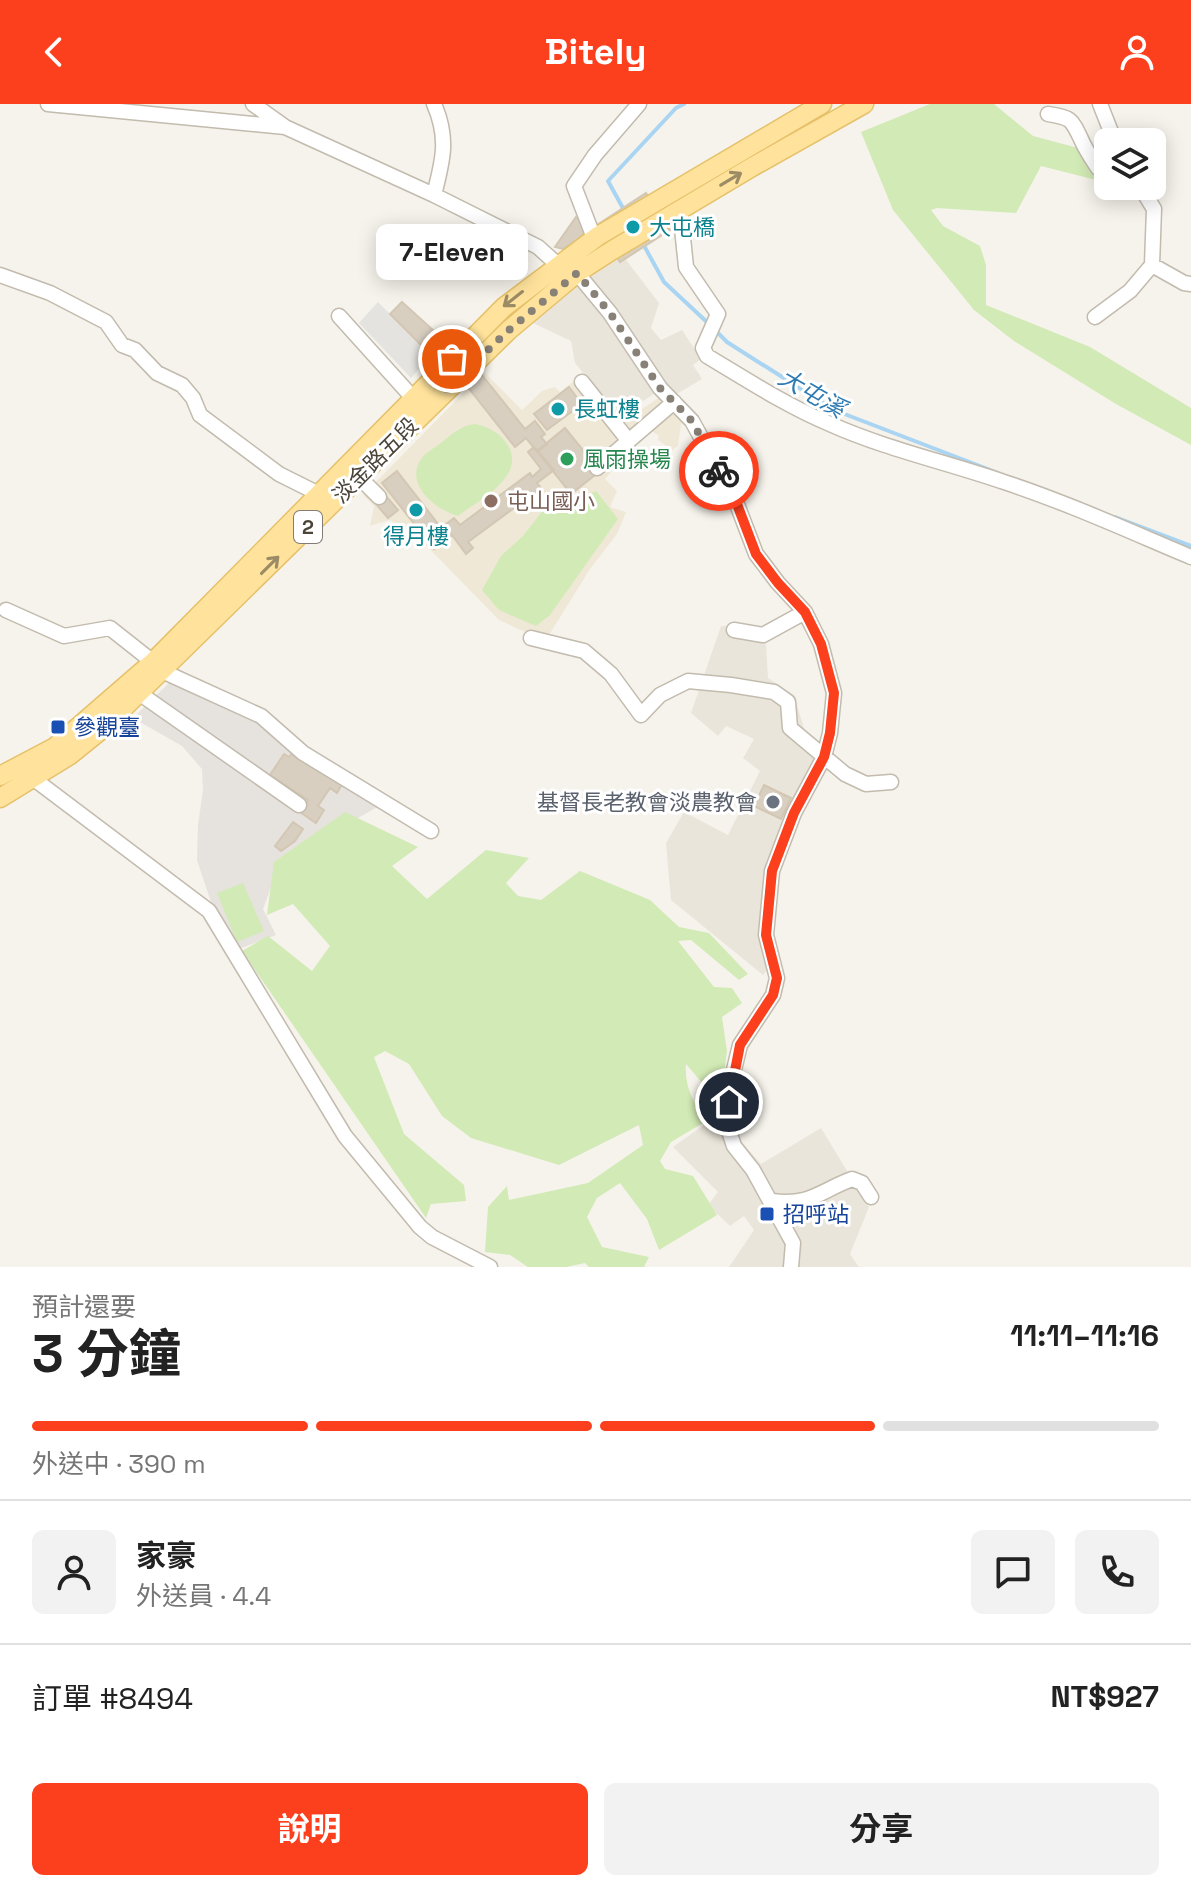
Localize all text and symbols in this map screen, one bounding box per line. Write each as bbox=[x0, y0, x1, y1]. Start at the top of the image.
text: Bitely bbox=[545, 29, 646, 75]
icon: back bbox=[32, 30, 76, 74]
icon: person bbox=[1115, 30, 1159, 74]
map controls bbox=[1094, 128, 1166, 200]
button: layers bbox=[1094, 128, 1166, 200]
one-way arrow bbox=[719, 171, 742, 187]
place label: 大屯橋 bbox=[649, 213, 715, 241]
marker: 大屯橋 bbox=[624, 218, 642, 236]
callout: 7-Eleven bbox=[376, 223, 528, 279]
text: 7-Eleven bbox=[399, 235, 505, 269]
one-way arrow bbox=[503, 291, 524, 308]
pin bbox=[418, 325, 486, 393]
icon: bag bbox=[430, 337, 474, 381]
water label: 大屯溪 bbox=[773, 362, 854, 426]
place label: 長虹樓 bbox=[574, 395, 640, 423]
marker: 長虹樓 bbox=[549, 400, 567, 418]
street label: 淡金路五段 bbox=[326, 411, 424, 509]
courier bbox=[679, 431, 759, 511]
place label: 風雨操場 bbox=[583, 445, 671, 473]
icon: bike bbox=[697, 449, 741, 493]
marker: 風雨操場 bbox=[558, 450, 576, 468]
place label: 屯山國小 bbox=[507, 487, 595, 515]
marker: 屯山國小 bbox=[482, 492, 500, 510]
marker: 得月樓 bbox=[407, 501, 425, 519]
road number: 2 bbox=[294, 511, 322, 543]
place label: 得月樓 bbox=[383, 522, 449, 550]
one-way arrow bbox=[260, 556, 279, 575]
place label: 參觀臺 bbox=[74, 713, 140, 741]
marker: 參觀臺 bbox=[49, 718, 67, 736]
place label: 基督長老教會淡農教會 bbox=[537, 788, 757, 816]
marker: 基督長老教會淡農教會 bbox=[764, 793, 782, 811]
pin bbox=[695, 1068, 763, 1136]
icon: home bbox=[707, 1080, 751, 1124]
place label: 招呼站 bbox=[783, 1200, 849, 1228]
marker: 招呼站 bbox=[758, 1205, 776, 1223]
text: 預計還要 bbox=[32, 1290, 136, 1324]
text: 11:11–11:16 bbox=[1010, 1316, 1159, 1355]
text: 3 分鐘 bbox=[32, 1321, 181, 1387]
text: 外送中 · 390 m bbox=[32, 1447, 206, 1481]
button: person bbox=[32, 1530, 116, 1614]
button: chat bbox=[971, 1530, 1055, 1614]
button: phone bbox=[1075, 1530, 1159, 1614]
text: 家豪 bbox=[136, 1536, 196, 1575]
text: 外送員 · 4.4 bbox=[136, 1579, 271, 1613]
text: NT$927 bbox=[1050, 1677, 1159, 1716]
text: 訂單 #8494 bbox=[32, 1679, 193, 1718]
button: 說明 bbox=[32, 1783, 588, 1875]
button: 分享 bbox=[604, 1783, 1159, 1875]

